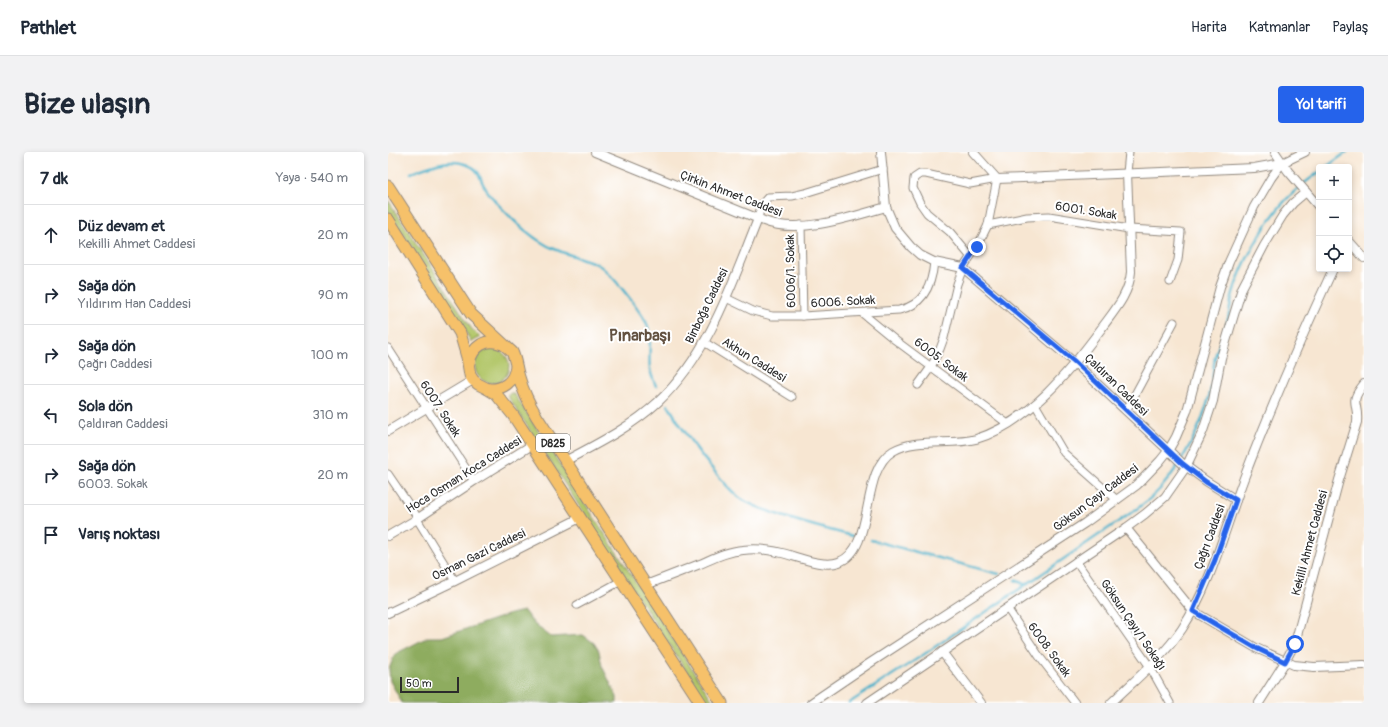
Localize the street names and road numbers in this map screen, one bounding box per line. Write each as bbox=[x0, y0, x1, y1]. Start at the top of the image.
street label: Çirkin Ahmet Caddesi bbox=[678, 168, 784, 220]
street label: 6001. Sokak bbox=[1054, 199, 1118, 223]
street label: 6006/1. Sokak bbox=[783, 234, 799, 308]
street label: Binboğa Caddesi bbox=[682, 266, 732, 346]
street label: 6006. Sokak bbox=[810, 293, 876, 311]
street label: Akhun Caddesi bbox=[719, 334, 789, 386]
street label: 6005. Sokak bbox=[911, 335, 971, 385]
street label: Çaldıran Caddesi bbox=[1081, 351, 1151, 419]
street label: 6007. Sokak bbox=[416, 378, 464, 440]
street label: Hoca Osman Koca Caddesi bbox=[403, 433, 525, 517]
road number: D825 bbox=[536, 434, 570, 452]
street label: Göksun Çayı Caddesi bbox=[1050, 461, 1142, 535]
street label: Kekilli Ahmet Caddesi bbox=[1289, 489, 1331, 597]
street label: Çağrı Caddesi bbox=[1191, 502, 1229, 572]
street label: Osman Gazi Caddesi bbox=[430, 526, 528, 584]
street label: Göksun Çayı/1 Sokağı bbox=[1097, 577, 1169, 673]
street label: 6008. Sokak bbox=[1024, 620, 1074, 680]

